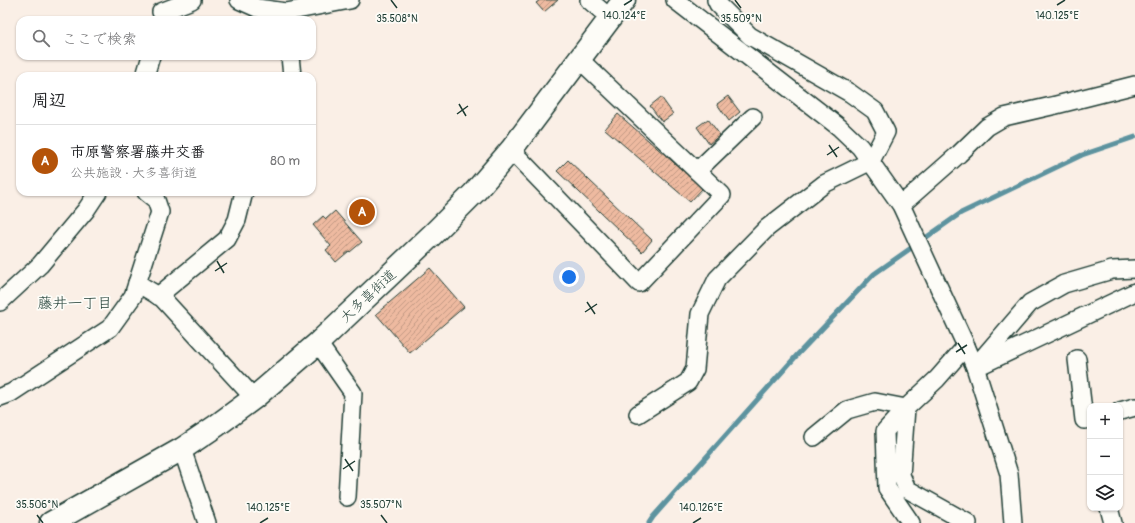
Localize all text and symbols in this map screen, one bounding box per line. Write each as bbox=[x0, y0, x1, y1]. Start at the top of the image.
text: 140.124°E bbox=[602, 10, 646, 22]
text: 140.125°E bbox=[1035, 10, 1079, 22]
text: 35.508°N bbox=[376, 13, 418, 25]
text: 35.509°N bbox=[720, 13, 762, 25]
search box bbox=[16, 16, 316, 60]
icon: search bbox=[30, 27, 52, 49]
text: ここで検索 bbox=[62, 30, 137, 49]
text: 周辺 bbox=[32, 90, 66, 111]
text: 市原警察署藤井交番 bbox=[70, 143, 205, 162]
text: A bbox=[41, 153, 49, 169]
text: 80 m bbox=[270, 153, 300, 169]
text: 公共施設 · 大多喜街道 bbox=[70, 165, 197, 181]
pin: A bbox=[349, 197, 375, 227]
street label: 大多喜街道 bbox=[337, 266, 399, 326]
your location bbox=[559, 267, 579, 287]
district label: 藤井一丁目 bbox=[37, 294, 113, 313]
map controls bbox=[1087, 403, 1123, 511]
button: + bbox=[1087, 403, 1123, 439]
button: − bbox=[1087, 439, 1123, 475]
button: layers bbox=[1087, 475, 1123, 511]
text: 35.506°N bbox=[16, 499, 58, 511]
text: 35.507°N bbox=[360, 499, 402, 511]
text: 140.125°E bbox=[246, 502, 290, 514]
text: 140.126°E bbox=[679, 502, 723, 514]

